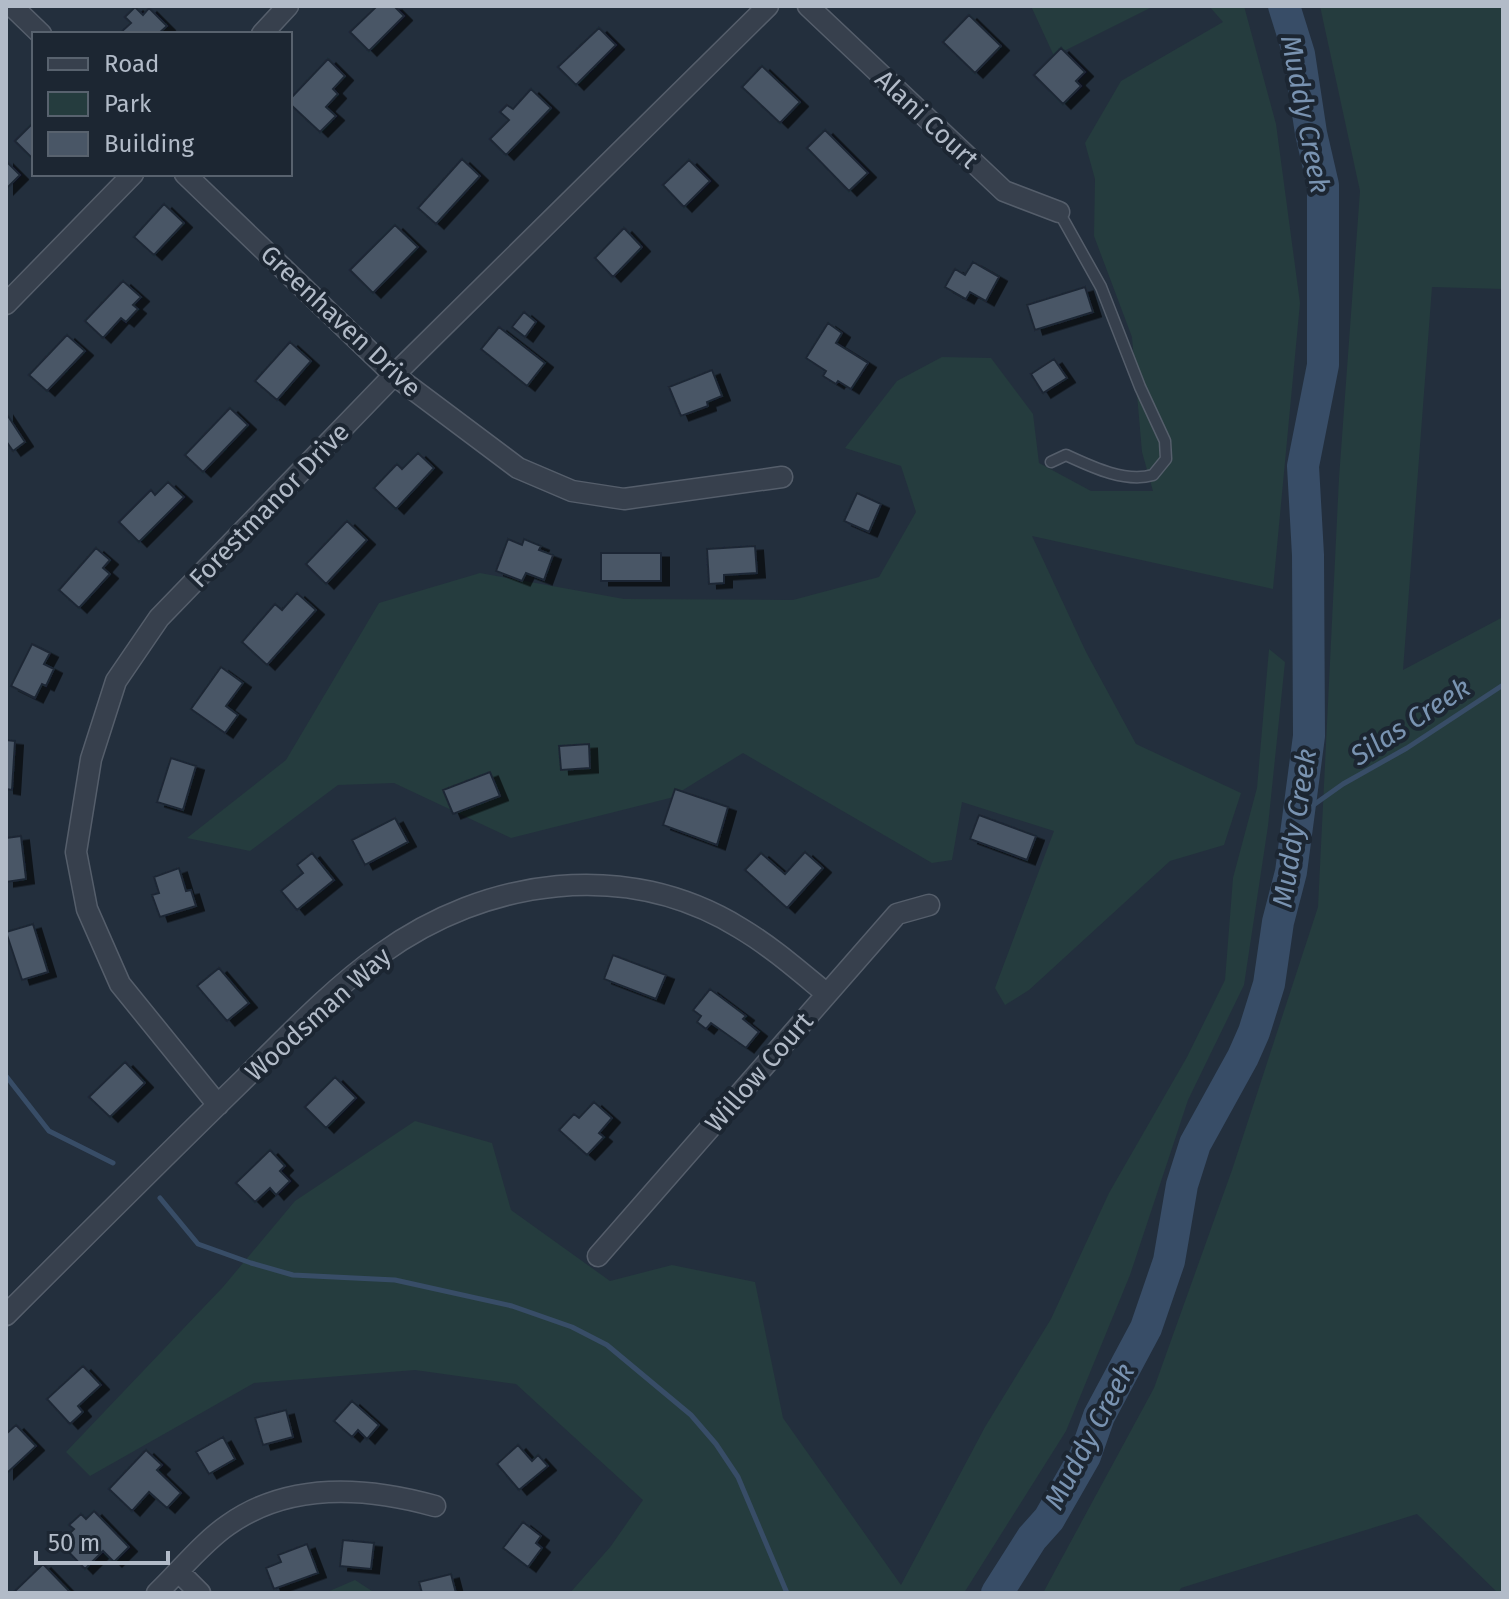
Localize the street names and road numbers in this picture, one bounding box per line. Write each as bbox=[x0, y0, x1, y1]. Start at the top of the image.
street label: Alani Court bbox=[869, 64, 985, 175]
street label: Greenhaven Drive bbox=[254, 239, 427, 404]
street label: Forestmanor Drive bbox=[183, 417, 356, 594]
street label: Woodsman Way bbox=[239, 941, 398, 1088]
street label: Willow Court bbox=[699, 1006, 820, 1139]

